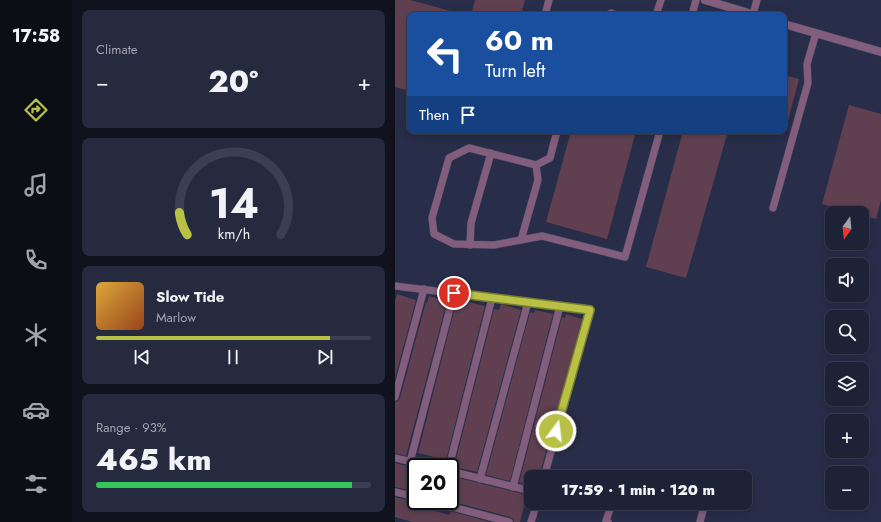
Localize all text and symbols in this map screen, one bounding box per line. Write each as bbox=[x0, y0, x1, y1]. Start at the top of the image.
text: 60 m bbox=[485, 20, 554, 61]
text: 17:58 bbox=[12, 23, 60, 49]
icon: left bbox=[419, 28, 471, 80]
text: Climate bbox=[96, 40, 137, 59]
text: Turn left bbox=[485, 58, 545, 84]
text: 20° bbox=[208, 60, 258, 103]
text: − bbox=[96, 66, 109, 98]
text: + bbox=[357, 66, 371, 98]
icon: directions bbox=[22, 96, 50, 124]
text: Then bbox=[419, 104, 449, 126]
icon: arrive bbox=[457, 104, 479, 126]
icon: music bbox=[22, 171, 50, 199]
text: 14 bbox=[208, 173, 259, 234]
north arrow bbox=[825, 206, 869, 250]
map controls bbox=[825, 206, 869, 510]
text: km/h bbox=[217, 224, 250, 244]
icon: phone bbox=[22, 246, 50, 274]
button: sound bbox=[825, 258, 869, 302]
pin bbox=[437, 276, 471, 310]
icon: arrive bbox=[443, 282, 465, 304]
text: Slow Tide bbox=[156, 286, 224, 308]
text: Marlow bbox=[156, 308, 196, 327]
button: search bbox=[825, 310, 869, 354]
icon: climate bbox=[22, 321, 50, 349]
icon: previous bbox=[131, 346, 153, 368]
icon: pause bbox=[222, 346, 244, 368]
icon: next bbox=[314, 346, 336, 368]
button: layers bbox=[825, 362, 869, 406]
icon: car bbox=[22, 396, 50, 424]
position arrow bbox=[535, 410, 577, 452]
button: + bbox=[825, 414, 869, 458]
text: Range · 93% bbox=[96, 418, 167, 437]
text: 465 km bbox=[96, 438, 211, 481]
speed limit sign: 20 bbox=[407, 458, 459, 510]
button: − bbox=[825, 466, 869, 510]
icon: filters bbox=[22, 470, 50, 498]
text: 17:59 · 1 min · 120 m bbox=[561, 479, 715, 501]

